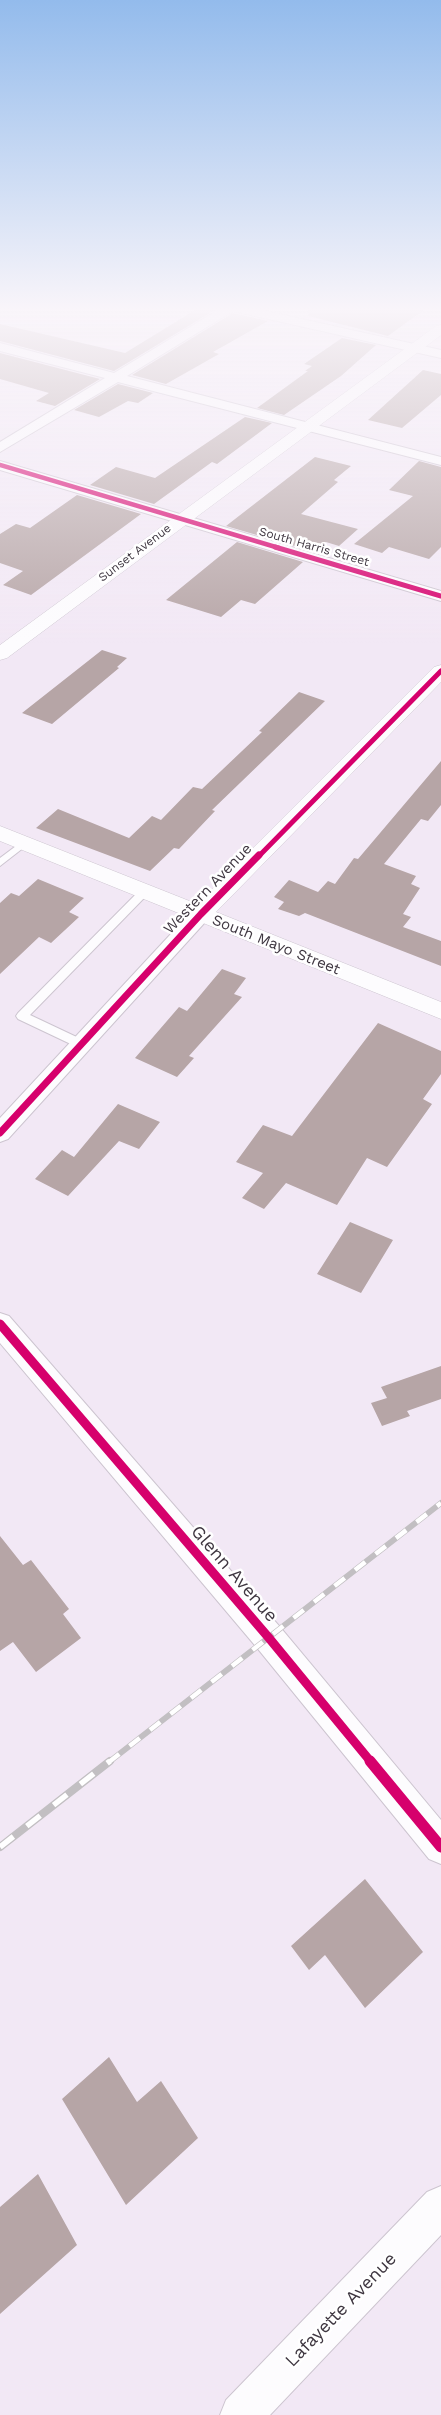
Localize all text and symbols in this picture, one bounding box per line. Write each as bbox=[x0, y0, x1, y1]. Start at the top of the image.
street label: Sunset Avenue bbox=[96, 521, 174, 585]
street label: South Harris Street bbox=[257, 524, 371, 570]
street label: Western Avenue bbox=[160, 840, 256, 938]
street label: South Mayo Street bbox=[209, 911, 343, 979]
street label: Glenn Avenue bbox=[186, 1521, 282, 1627]
street label: Lafayette Avenue bbox=[281, 2248, 401, 2372]

